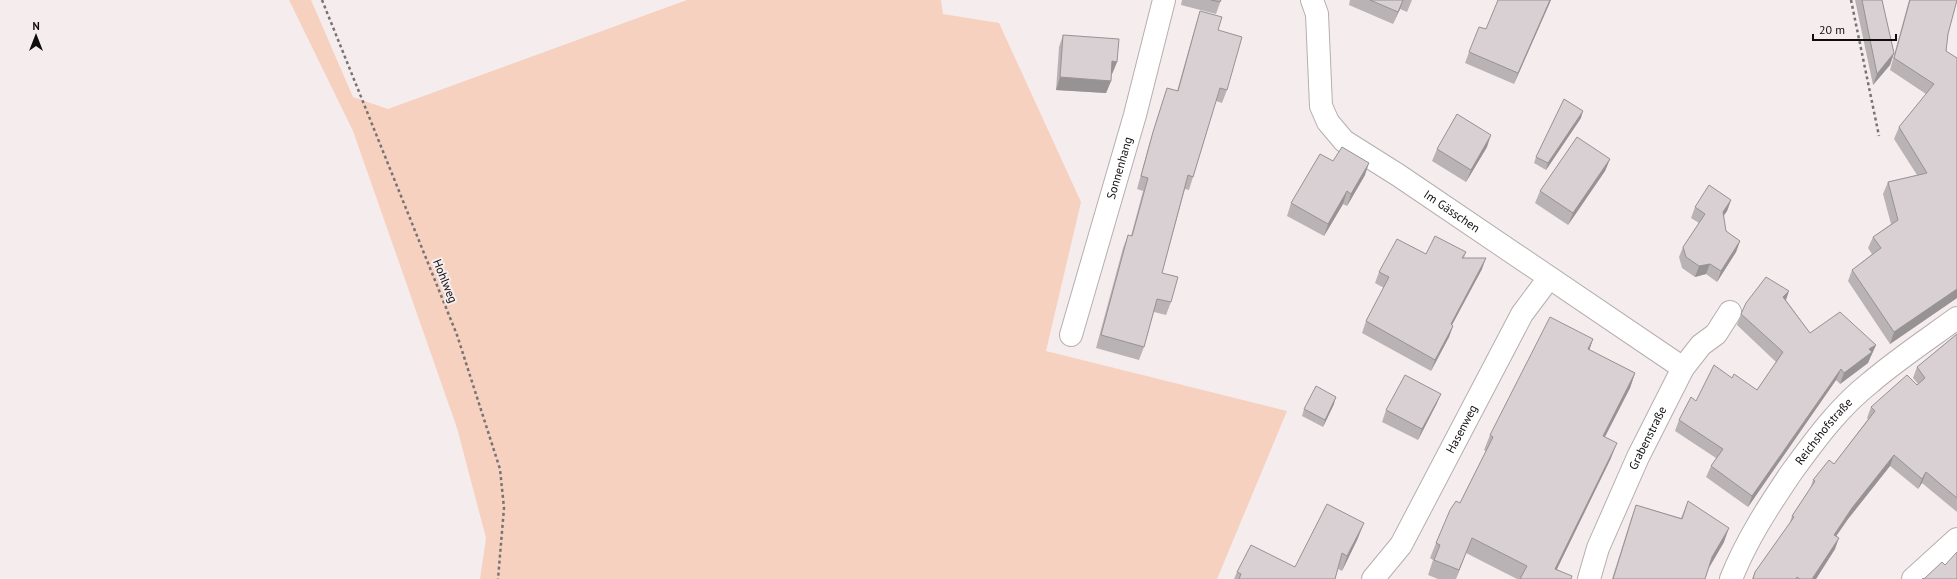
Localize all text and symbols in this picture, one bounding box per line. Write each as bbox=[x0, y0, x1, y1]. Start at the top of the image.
north arrow bbox=[16, 16, 56, 56]
scale bar bbox=[1813, 16, 1896, 42]
text: N bbox=[32, 19, 40, 33]
text: 20 m bbox=[1819, 22, 1845, 37]
street label: Sonnenhang bbox=[1103, 135, 1135, 201]
street label: Im Gässchen bbox=[1421, 187, 1483, 235]
street label: Hohlweg bbox=[430, 257, 461, 305]
street label: Reichshofstraße bbox=[1792, 395, 1855, 467]
street label: Hasenweg bbox=[1442, 402, 1480, 456]
street label: Grabenstraße bbox=[1625, 404, 1669, 472]

